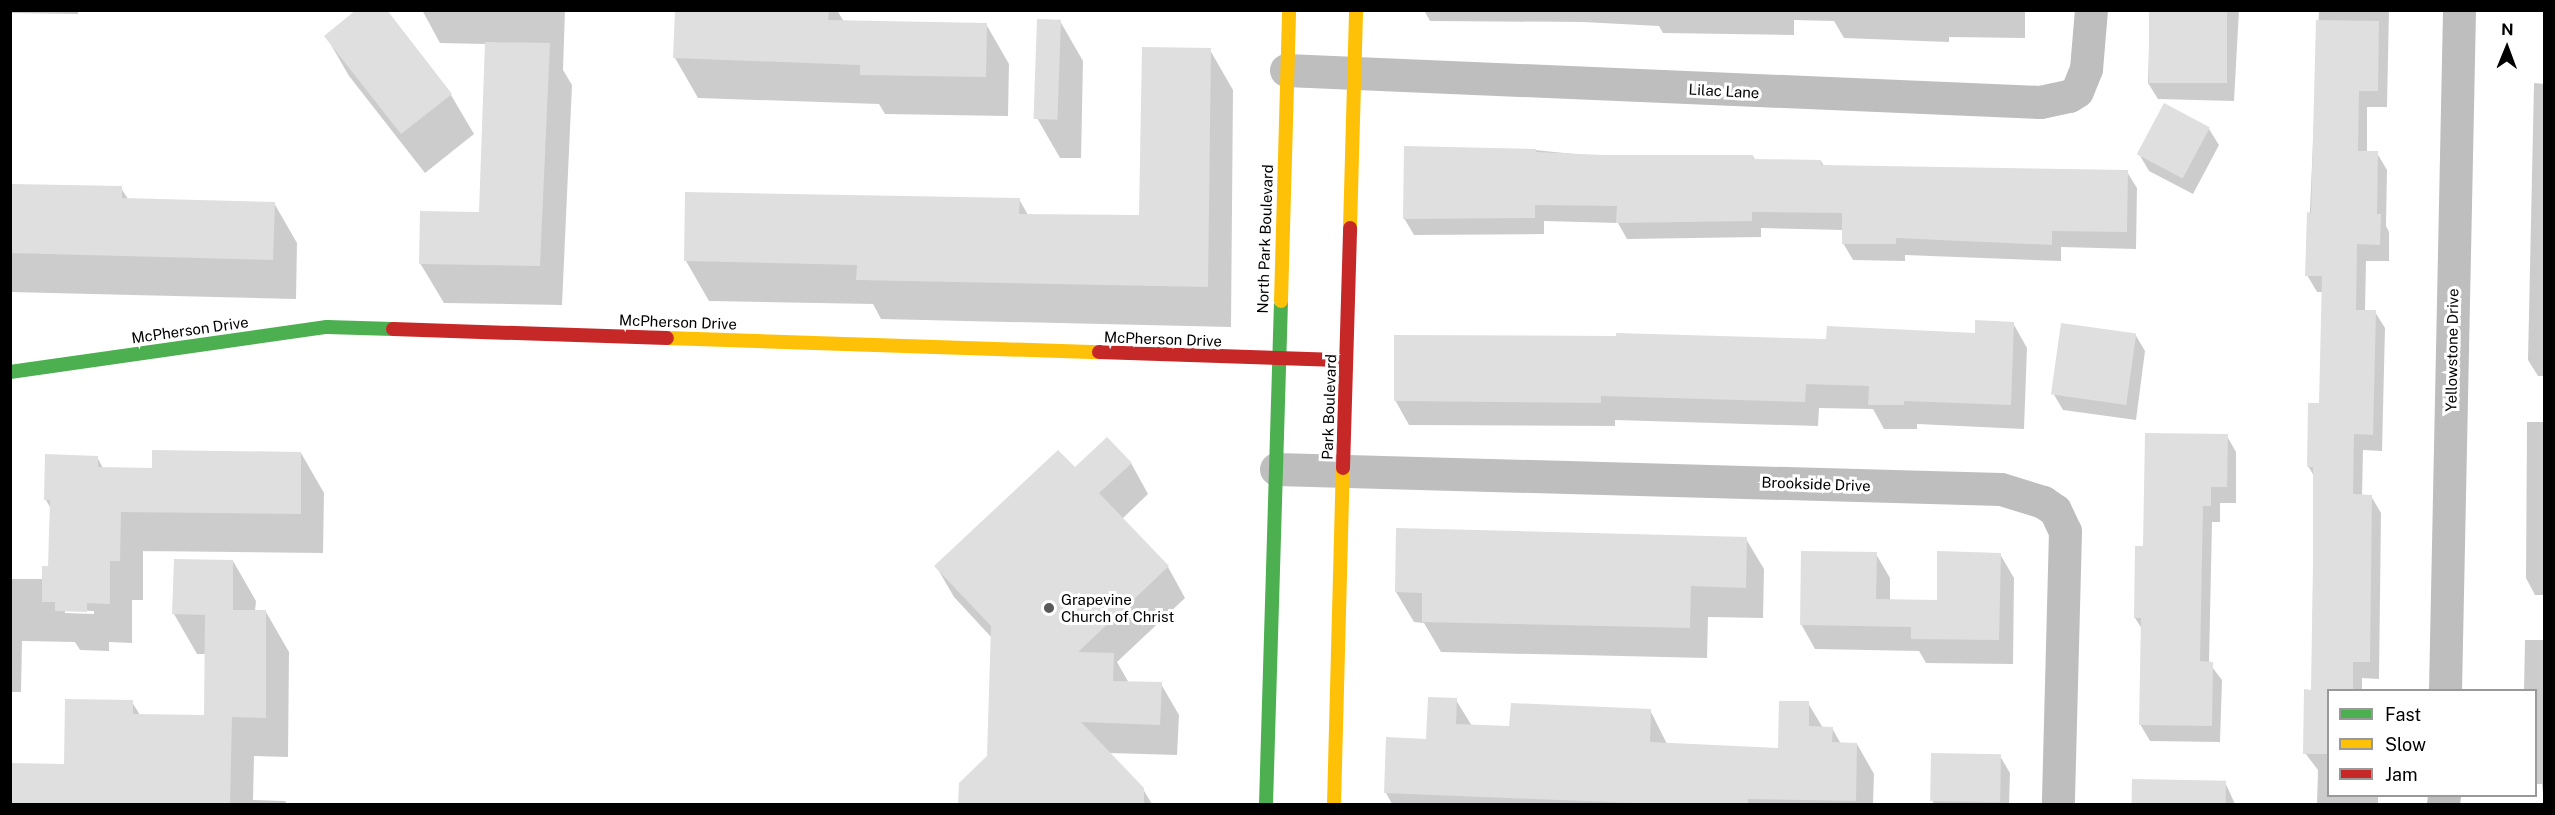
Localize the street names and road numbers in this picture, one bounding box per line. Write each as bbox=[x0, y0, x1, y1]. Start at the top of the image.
street label: Lilac Lane bbox=[1688, 80, 1760, 102]
street label: North Park Boulevard bbox=[1253, 164, 1277, 314]
street label: Yellowstone Drive bbox=[2442, 288, 2462, 412]
street label: McPherson Drive bbox=[619, 311, 737, 333]
street label: McPherson Drive bbox=[130, 313, 250, 347]
street label: McPherson Drive bbox=[1104, 328, 1222, 350]
street label: Park Boulevard bbox=[1318, 354, 1340, 460]
street label: Brookside Drive bbox=[1761, 473, 1871, 495]

